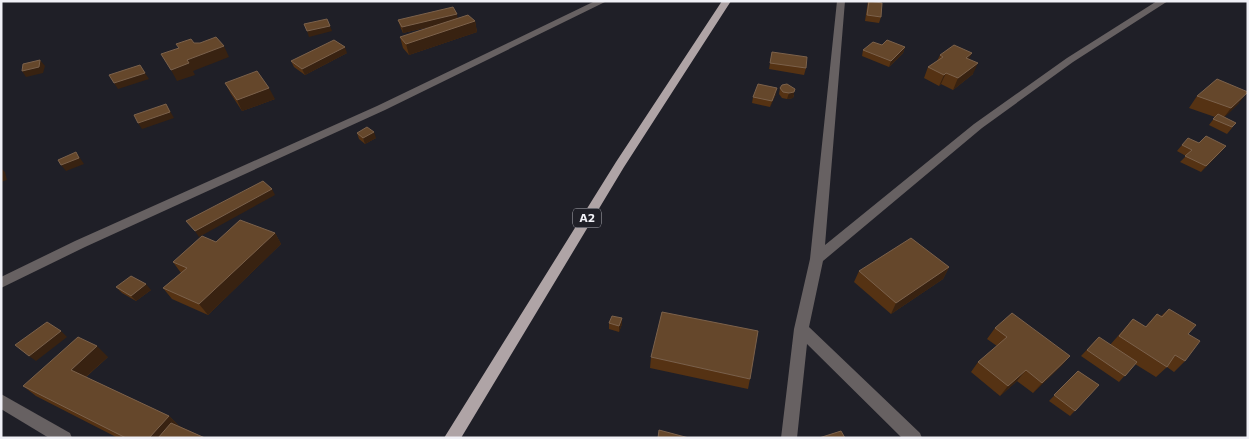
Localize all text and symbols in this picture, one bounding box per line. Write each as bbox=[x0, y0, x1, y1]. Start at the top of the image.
road number: A2 bbox=[573, 208, 601, 228]

